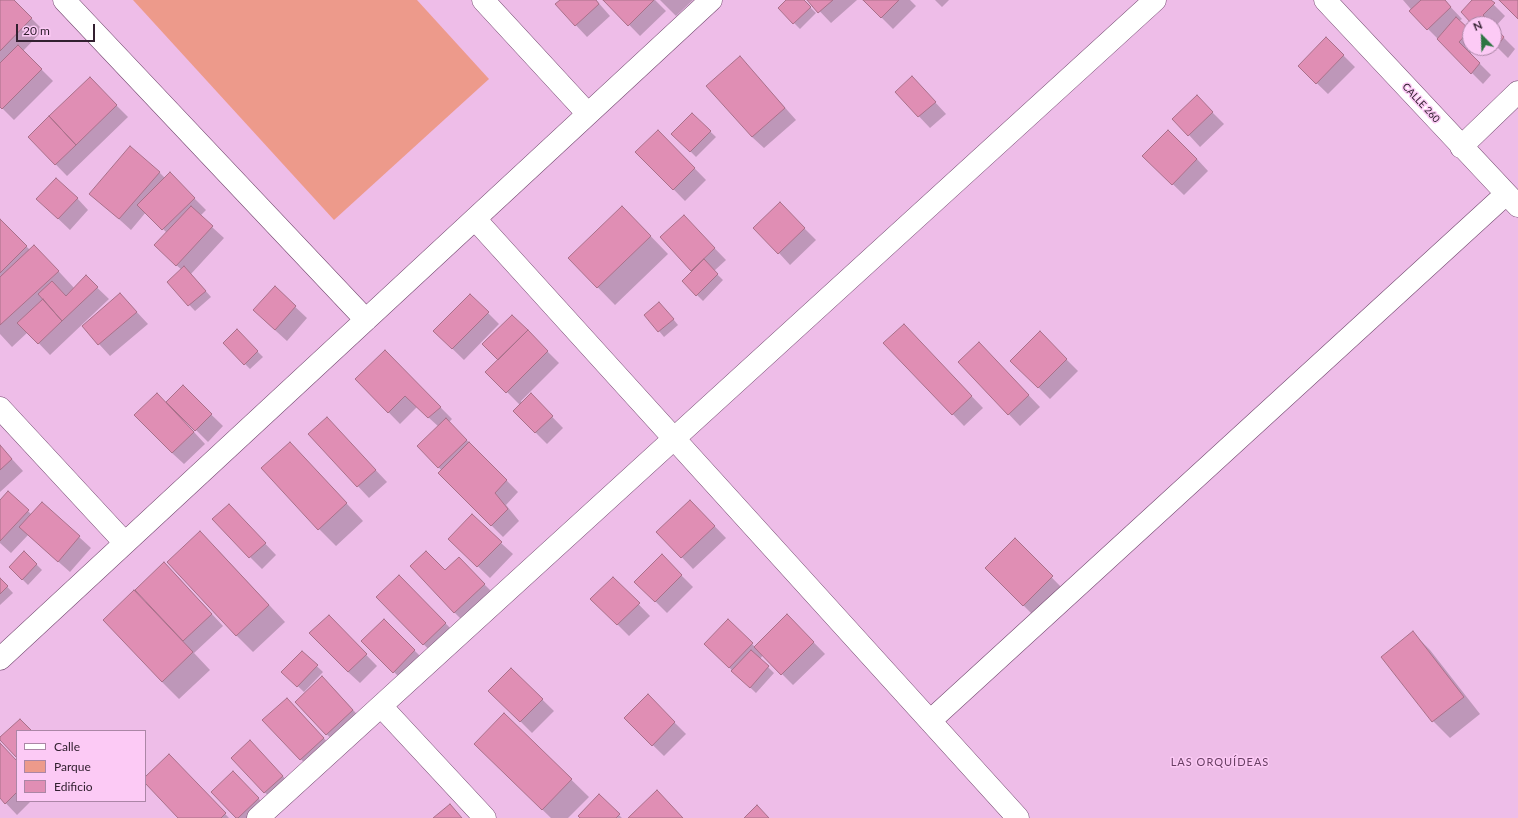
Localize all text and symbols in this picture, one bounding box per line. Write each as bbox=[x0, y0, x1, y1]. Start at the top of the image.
scale bar bbox=[18, 16, 97, 42]
north arrow bbox=[1462, 16, 1502, 56]
text: N bbox=[1471, 18, 1484, 33]
text: 20 m bbox=[23, 23, 50, 38]
street label: CALLE 260 bbox=[1400, 81, 1442, 125]
legend bbox=[16, 730, 146, 802]
text: Calle bbox=[54, 739, 80, 754]
district label: LAS ORQUÍDEAS bbox=[1171, 755, 1269, 769]
text: Parque bbox=[54, 759, 91, 774]
text: Edificio bbox=[54, 779, 93, 794]

